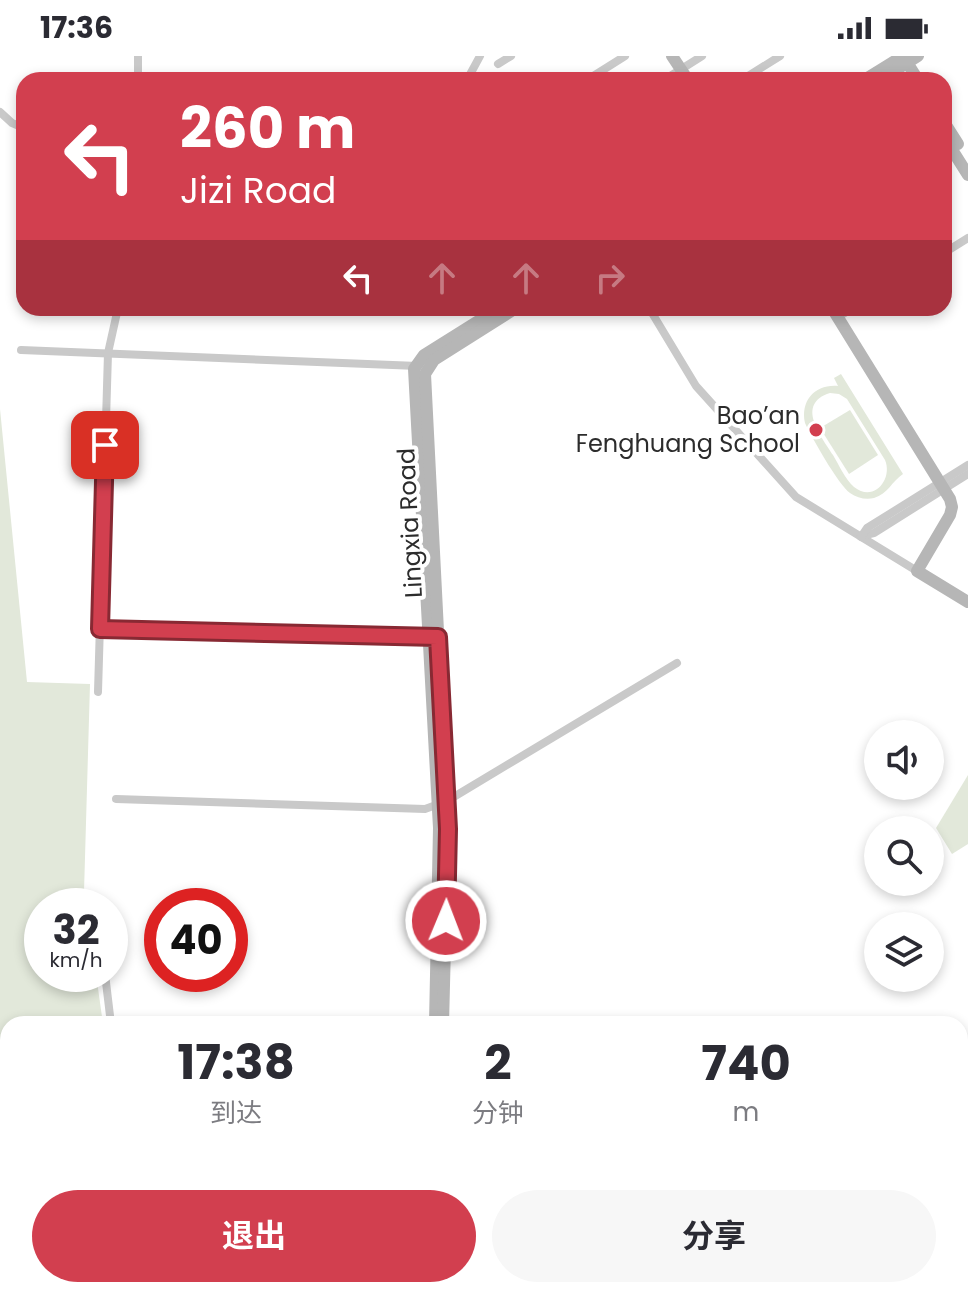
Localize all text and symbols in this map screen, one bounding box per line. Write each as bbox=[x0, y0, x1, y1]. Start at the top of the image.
text: 17:36 bbox=[40, 6, 113, 49]
text: 260 m bbox=[180, 89, 355, 168]
icon: left bbox=[48, 104, 152, 208]
text: Jizi Road bbox=[180, 165, 336, 216]
icon: left bbox=[336, 256, 380, 300]
icon: ahead bbox=[420, 256, 464, 300]
icon: ahead bbox=[504, 256, 548, 300]
icon: right bbox=[588, 256, 632, 300]
place label: Bao’an Fenghuang School bbox=[576, 399, 800, 460]
pin bbox=[71, 411, 139, 479]
marker: Bao’an Fenghuang School bbox=[807, 421, 825, 439]
icon: arrive bbox=[83, 423, 127, 467]
street label: Lingxia Road bbox=[389, 447, 430, 599]
map controls bbox=[864, 720, 944, 992]
button: sound bbox=[864, 720, 944, 800]
button: search bbox=[864, 816, 944, 896]
position arrow bbox=[404, 879, 488, 963]
speed limit sign: 40 bbox=[144, 888, 248, 992]
text: 32 bbox=[52, 902, 100, 958]
button: layers bbox=[864, 912, 944, 992]
text: km/h bbox=[49, 946, 103, 974]
text: 17:38 bbox=[177, 1029, 295, 1096]
text: 2 bbox=[484, 1029, 512, 1096]
text: 740 bbox=[701, 1030, 791, 1097]
text: m bbox=[733, 1094, 759, 1130]
text: 到达 bbox=[210, 1095, 262, 1131]
text: 分钟 bbox=[472, 1095, 524, 1131]
button: 退出 bbox=[32, 1190, 476, 1282]
button: 分享 bbox=[492, 1190, 936, 1282]

